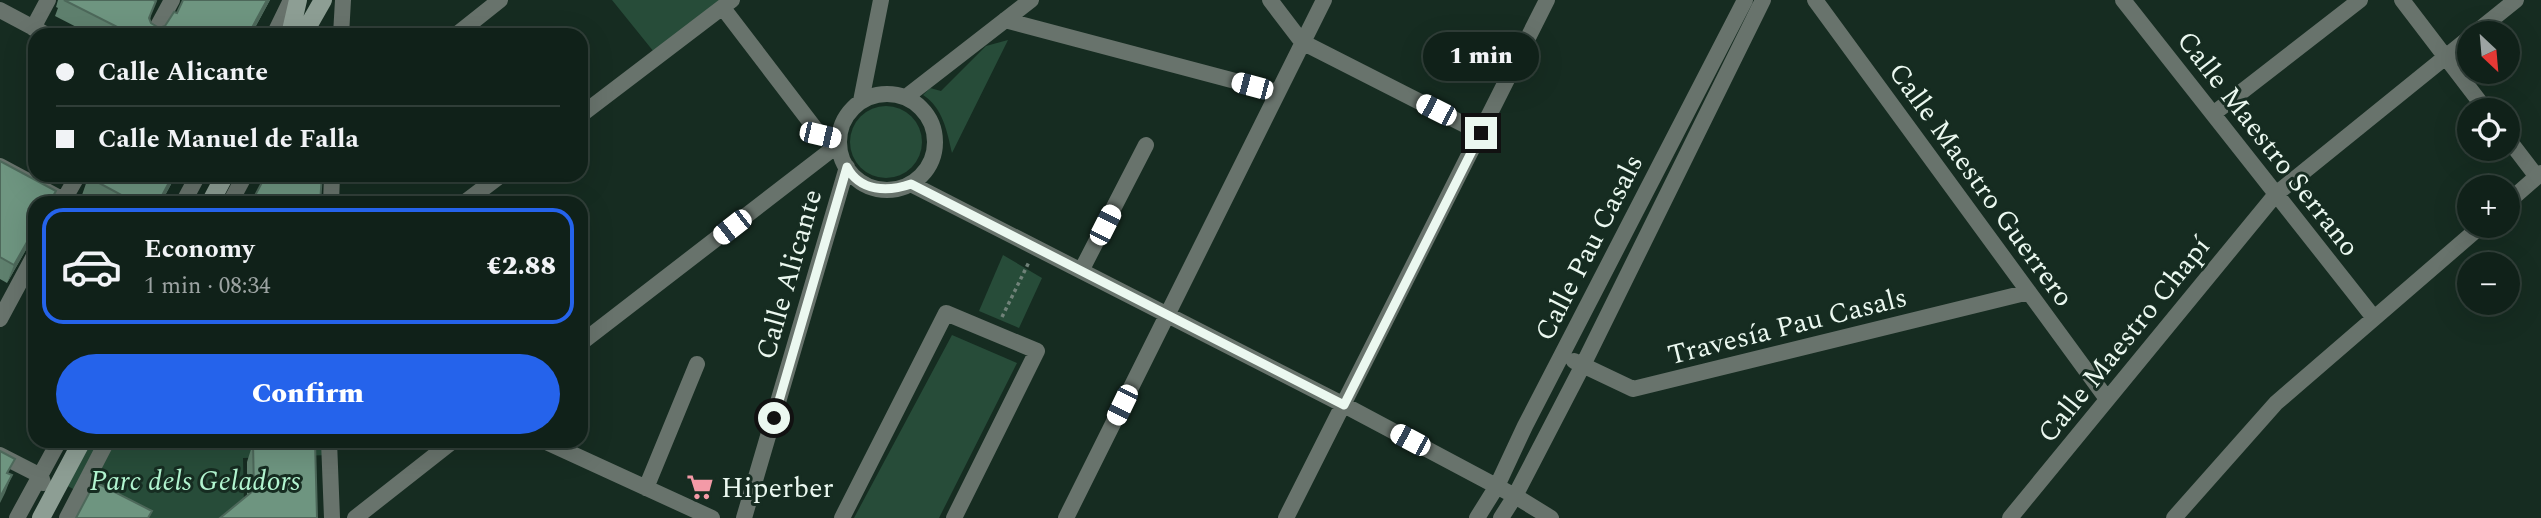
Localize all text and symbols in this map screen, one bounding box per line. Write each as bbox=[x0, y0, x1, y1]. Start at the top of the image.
north arrow bbox=[2457, 21, 2520, 84]
map controls bbox=[2457, 21, 2520, 315]
street label: Calle Maestro Serrano bbox=[2166, 22, 2370, 266]
callout: 1 min bbox=[1423, 32, 1539, 80]
text: 1 min bbox=[1449, 39, 1513, 74]
text: Calle Alicante bbox=[98, 52, 268, 92]
street label: Calle Maestro Guerrero bbox=[1877, 54, 2084, 316]
car bbox=[1229, 70, 1276, 102]
car bbox=[1413, 91, 1460, 129]
button: locate bbox=[2457, 98, 2520, 161]
route end bbox=[1465, 117, 1497, 149]
text: Calle Manuel de Falla bbox=[98, 119, 359, 159]
car bbox=[798, 120, 843, 150]
street label: Calle Pau Casals bbox=[1524, 147, 1655, 349]
button: + bbox=[2457, 175, 2520, 238]
street label: Calle Alicante bbox=[745, 184, 834, 365]
car bbox=[1087, 202, 1124, 248]
car bbox=[709, 206, 756, 248]
street label: Calle Maestro Chapí bbox=[2027, 226, 2222, 453]
text: Economy bbox=[144, 229, 254, 269]
icon: car bbox=[60, 235, 123, 298]
text: €2.88 bbox=[486, 246, 556, 286]
button: − bbox=[2457, 252, 2520, 315]
text: 1 min · 08:34 bbox=[144, 269, 271, 304]
street label: Travesía Pau Casals bbox=[1663, 276, 1912, 377]
button: Confirm bbox=[56, 354, 560, 434]
car bbox=[1104, 382, 1141, 428]
route start bbox=[758, 402, 790, 434]
car bbox=[1387, 421, 1434, 459]
park label: Parc dels Geladors bbox=[90, 460, 300, 503]
place label: Hiperber bbox=[721, 467, 834, 510]
supermarket icon: Hiperber bbox=[685, 472, 715, 502]

